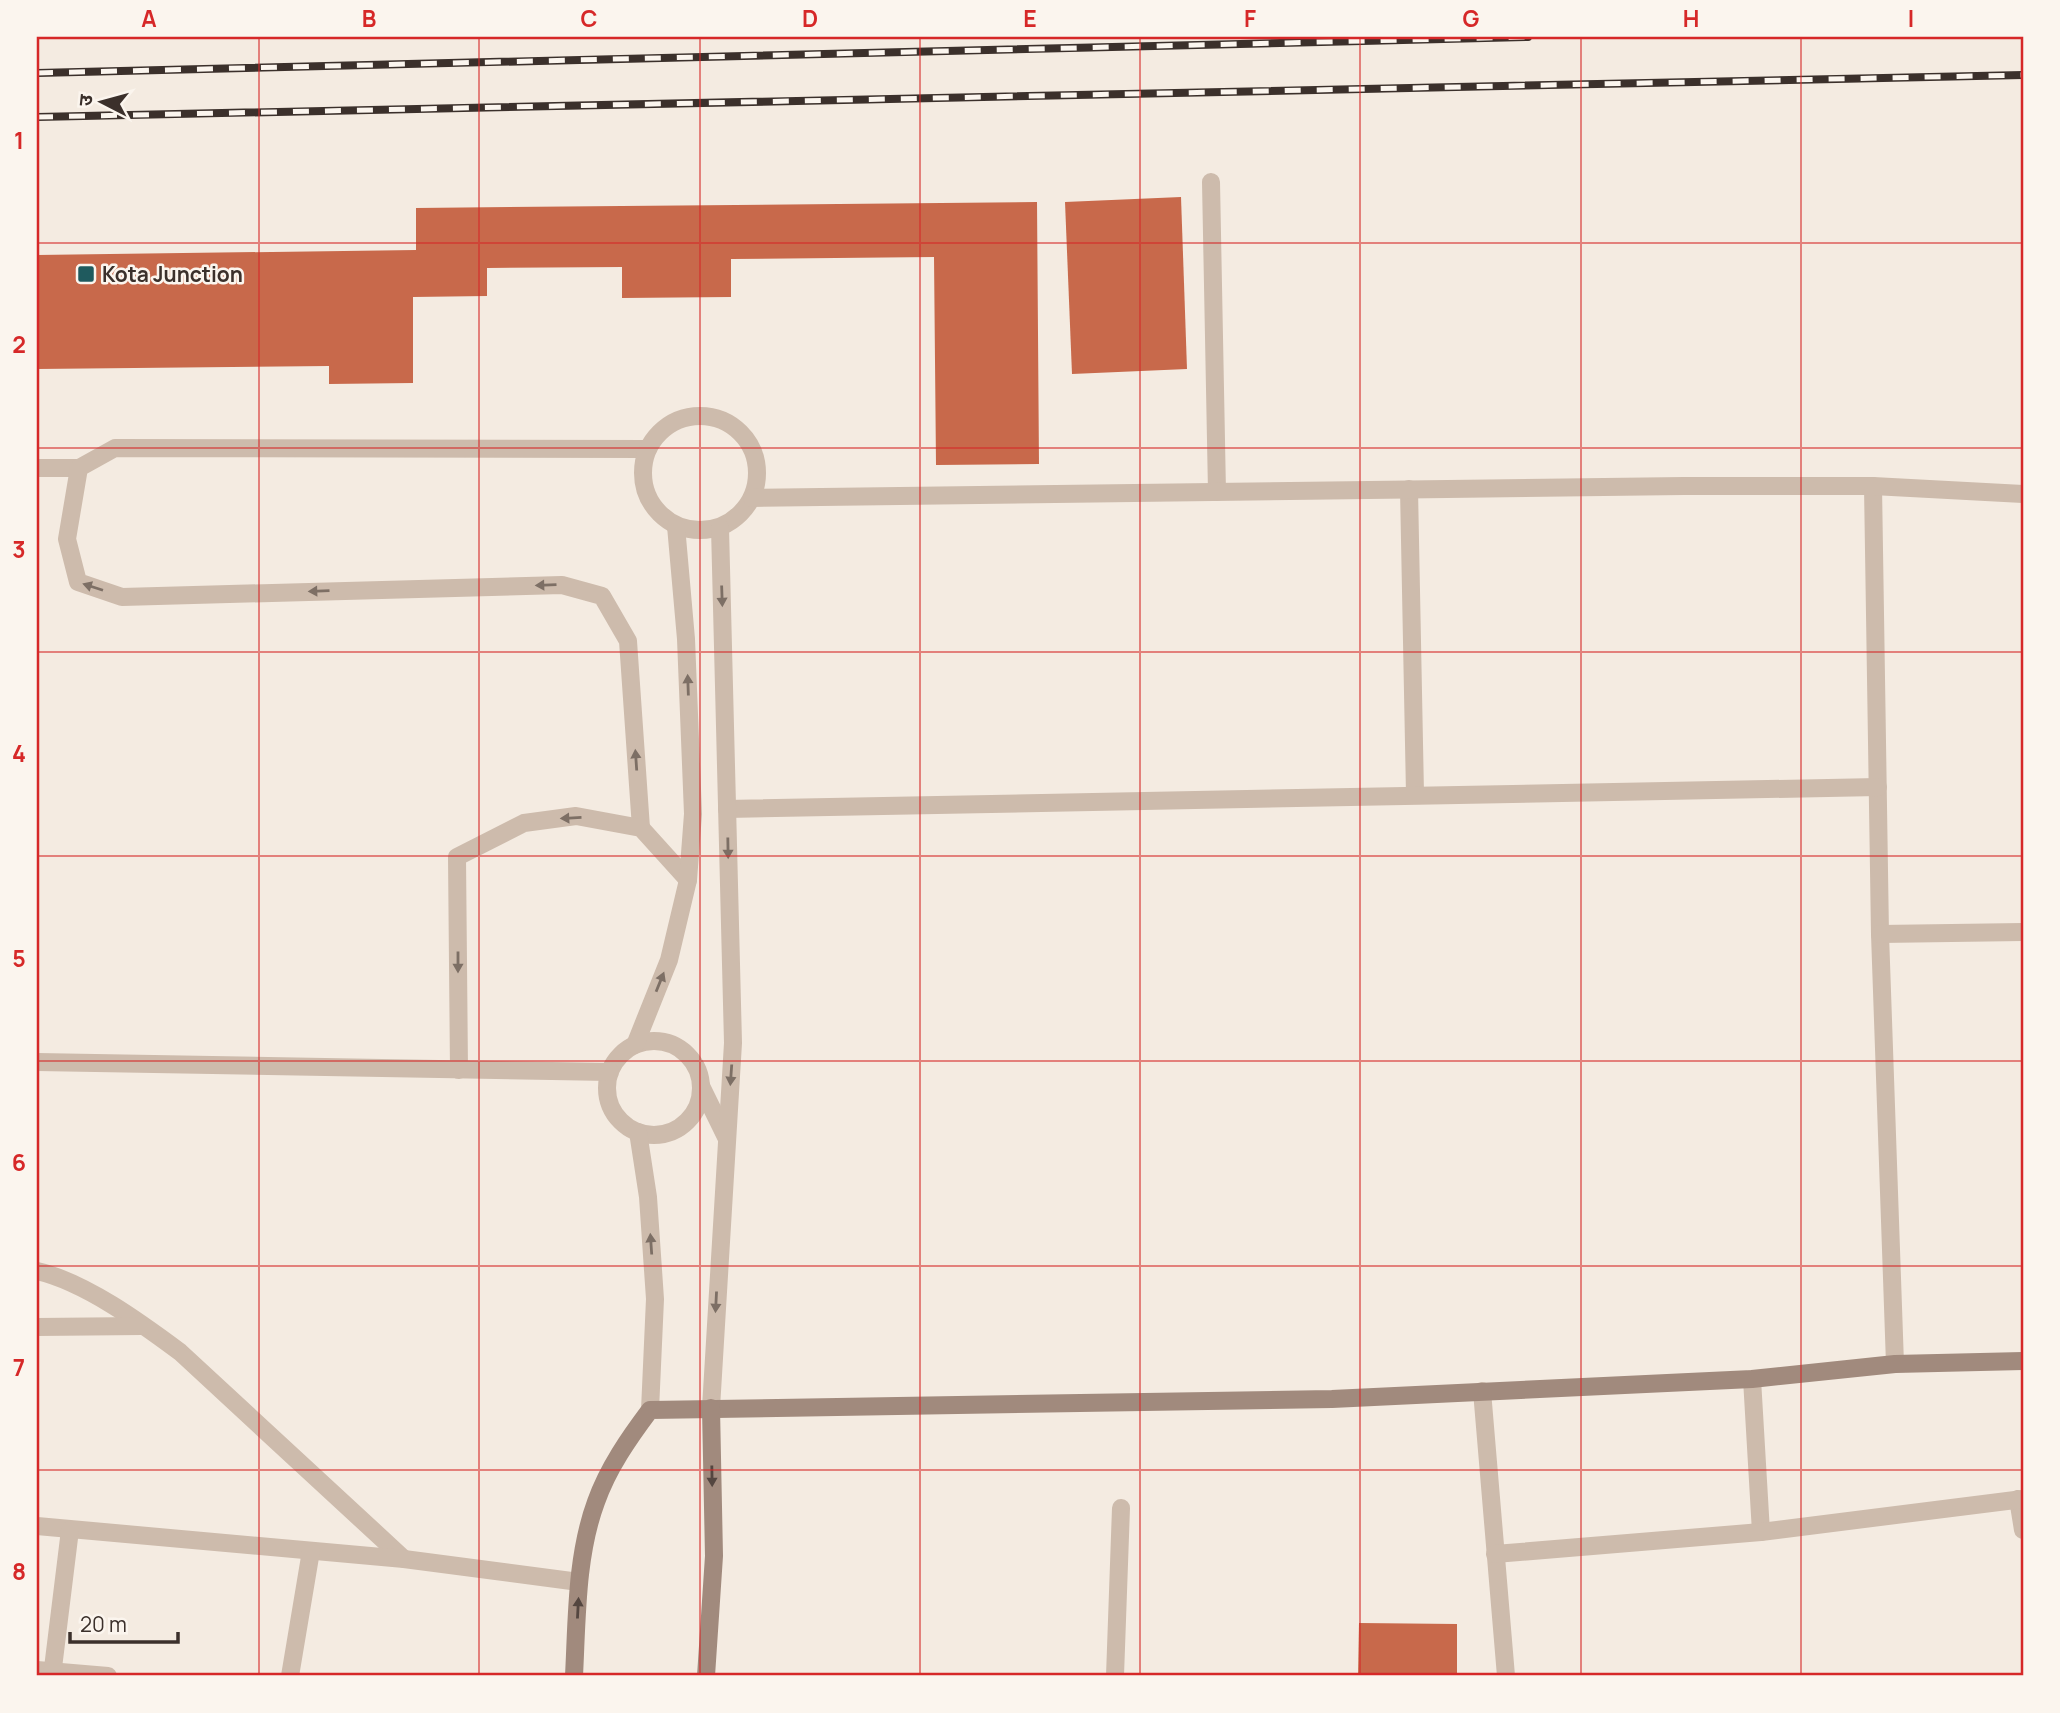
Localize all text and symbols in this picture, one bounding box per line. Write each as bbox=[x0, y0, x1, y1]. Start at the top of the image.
text: A bbox=[141, 2, 157, 34]
text: B bbox=[362, 2, 376, 34]
text: C bbox=[581, 2, 598, 34]
text: D bbox=[802, 2, 818, 34]
text: E bbox=[1023, 2, 1037, 34]
text: F bbox=[1244, 2, 1256, 34]
text: G bbox=[1463, 2, 1480, 34]
text: H bbox=[1683, 2, 1699, 34]
text: I bbox=[1908, 2, 1914, 34]
north arrow bbox=[66, 66, 136, 136]
text: उ bbox=[72, 92, 99, 107]
text: 1 bbox=[14, 124, 24, 156]
place label: Kota Junction bbox=[102, 260, 243, 288]
marker: Kota Junction bbox=[76, 264, 96, 284]
text: 2 bbox=[12, 328, 26, 360]
text: 3 bbox=[12, 533, 26, 565]
one-way arrow bbox=[535, 580, 557, 591]
one-way arrow bbox=[82, 581, 103, 592]
one-way arrow bbox=[716, 585, 727, 607]
one-way arrow bbox=[308, 586, 330, 597]
one-way arrow bbox=[682, 674, 693, 696]
text: 4 bbox=[12, 737, 26, 769]
one-way arrow bbox=[630, 748, 641, 770]
one-way arrow bbox=[560, 812, 582, 823]
one-way arrow bbox=[723, 837, 734, 859]
text: 5 bbox=[12, 942, 26, 974]
one-way arrow bbox=[452, 952, 464, 974]
one-way arrow bbox=[655, 971, 666, 992]
one-way arrow bbox=[725, 1064, 736, 1086]
text: 6 bbox=[12, 1146, 26, 1178]
one-way arrow bbox=[645, 1232, 656, 1254]
one-way arrow bbox=[710, 1292, 721, 1314]
text: 7 bbox=[13, 1351, 25, 1383]
one-way arrow bbox=[707, 1466, 718, 1488]
text: 8 bbox=[12, 1555, 26, 1587]
one-way arrow bbox=[572, 1597, 583, 1619]
scale bar bbox=[70, 1601, 178, 1645]
text: 20 m bbox=[80, 1610, 127, 1638]

